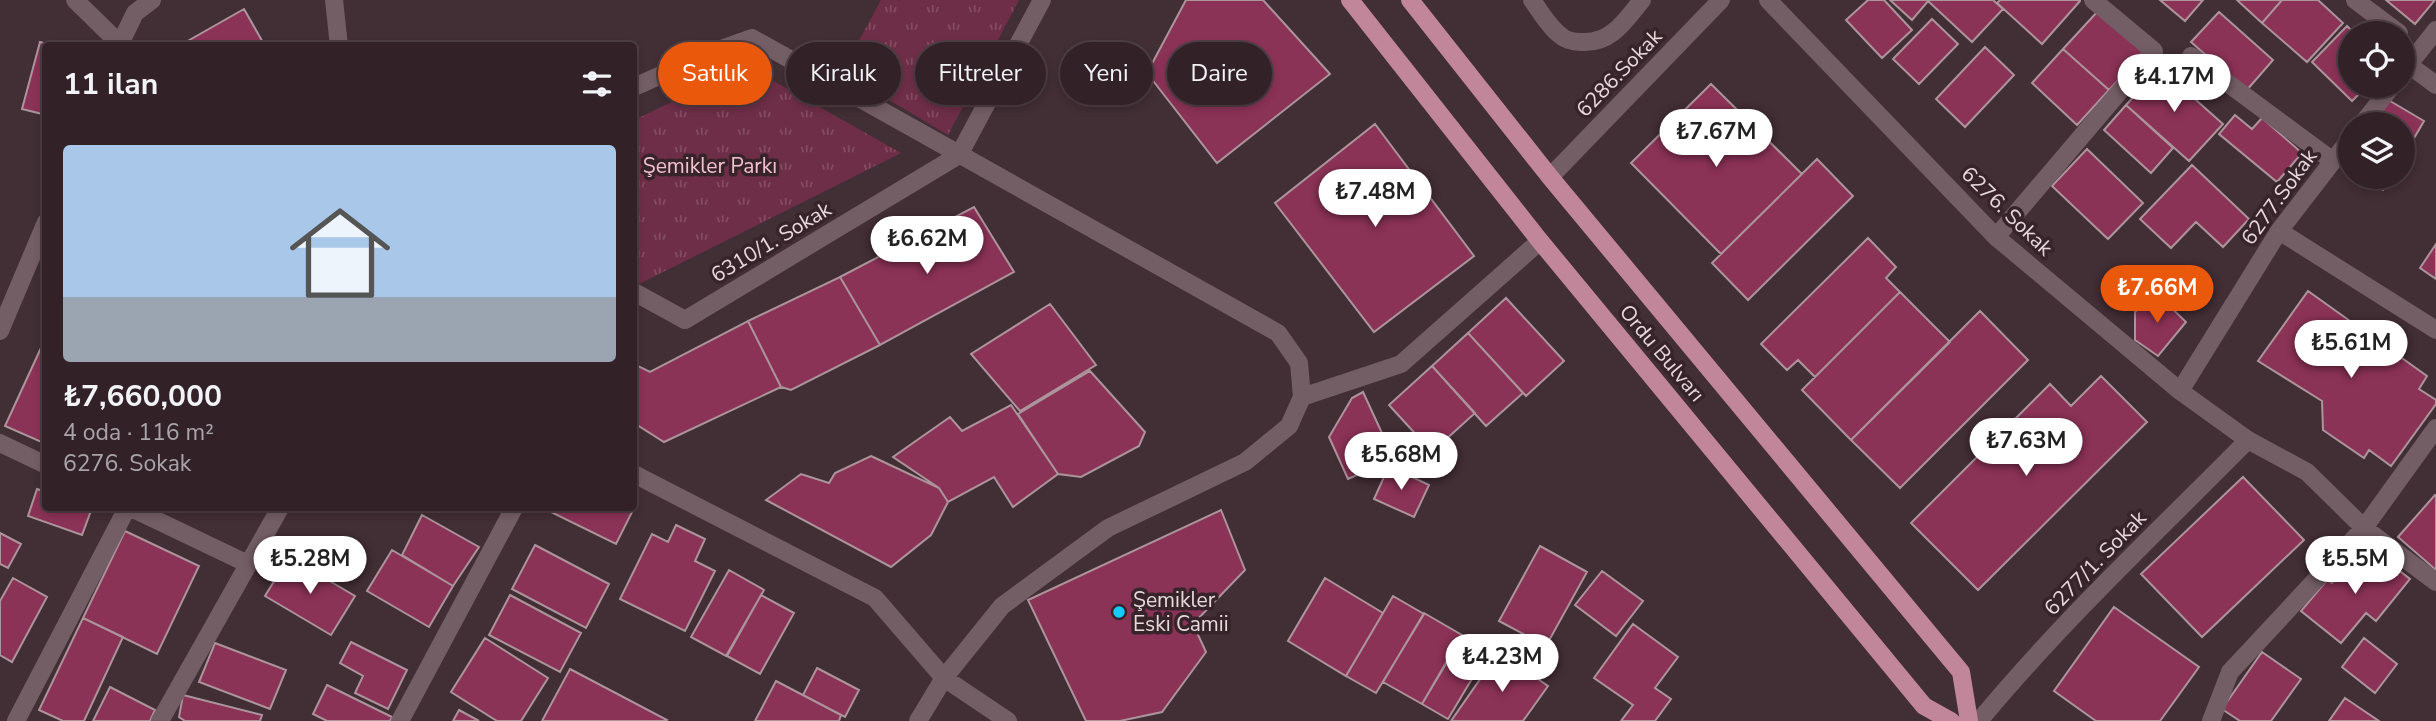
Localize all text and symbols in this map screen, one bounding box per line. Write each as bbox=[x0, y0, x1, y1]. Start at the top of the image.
map controls bbox=[2338, 21, 2415, 189]
button: locate bbox=[2338, 21, 2415, 98]
street label: 6286.Sokak bbox=[1570, 23, 1668, 123]
chip: Satılık bbox=[658, 42, 772, 105]
chip: Kiralık bbox=[786, 42, 901, 105]
chip: Filtreler bbox=[915, 42, 1046, 105]
chip: Yeni bbox=[1060, 42, 1153, 105]
chip: Daire bbox=[1167, 42, 1272, 105]
pin: ₺4.17M bbox=[2117, 54, 2231, 114]
text: ₺4.17M bbox=[2134, 61, 2214, 92]
text: 11 ilan bbox=[63, 64, 158, 105]
icon: filters bbox=[578, 65, 616, 103]
pin: ₺7.67M bbox=[1659, 110, 1773, 169]
button: layers bbox=[2338, 112, 2415, 189]
text: ₺7.67M bbox=[1676, 116, 1756, 147]
street label: 6277.Sokak bbox=[2235, 143, 2324, 251]
park label: Şemikler Parkı bbox=[643, 152, 777, 180]
street label: 6276. Sokak bbox=[1955, 160, 2059, 262]
pin: ₺7.48M bbox=[1318, 170, 1432, 229]
text: ₺7.48M bbox=[1335, 176, 1415, 207]
icon: home bbox=[277, 190, 403, 316]
street label: 6310/1. Sokak bbox=[706, 195, 837, 289]
pin: ₺6.62M bbox=[870, 216, 984, 276]
text: ₺6.62M bbox=[887, 223, 967, 254]
pin: ₺7.66M bbox=[2100, 266, 2214, 325]
text: ₺7.66M bbox=[2117, 272, 2197, 303]
street label: Ordu Bulvarı bbox=[1613, 298, 1711, 408]
pin: ₺5.61M bbox=[2294, 320, 2408, 380]
text: ₺5.61M bbox=[2311, 327, 2391, 358]
text: ₺7,660,000 bbox=[63, 376, 222, 417]
text: 4 oda · 116 m² bbox=[63, 417, 214, 448]
pin: ₺7.63M bbox=[1969, 419, 2083, 478]
text: ₺7.63M bbox=[1986, 425, 2066, 456]
pin: ₺5.68M bbox=[1344, 433, 1458, 492]
text: ₺5.68M bbox=[1361, 439, 1441, 470]
text: 6276. Sokak bbox=[63, 448, 191, 479]
street label: 6277/1. Sokak bbox=[2038, 504, 2153, 622]
pin: ₺5.28M bbox=[253, 536, 367, 596]
pin: ₺5.5M bbox=[2306, 536, 2404, 596]
text: ₺5.28M bbox=[270, 543, 350, 574]
text: ₺5.5M bbox=[2321, 543, 2389, 574]
place label: Şemikler Eski Camii bbox=[1133, 586, 1229, 638]
marker: Şemikler Eski Camii bbox=[1111, 604, 1127, 620]
pin: ₺4.23M bbox=[1445, 634, 1559, 694]
text: ₺4.23M bbox=[1462, 641, 1542, 672]

